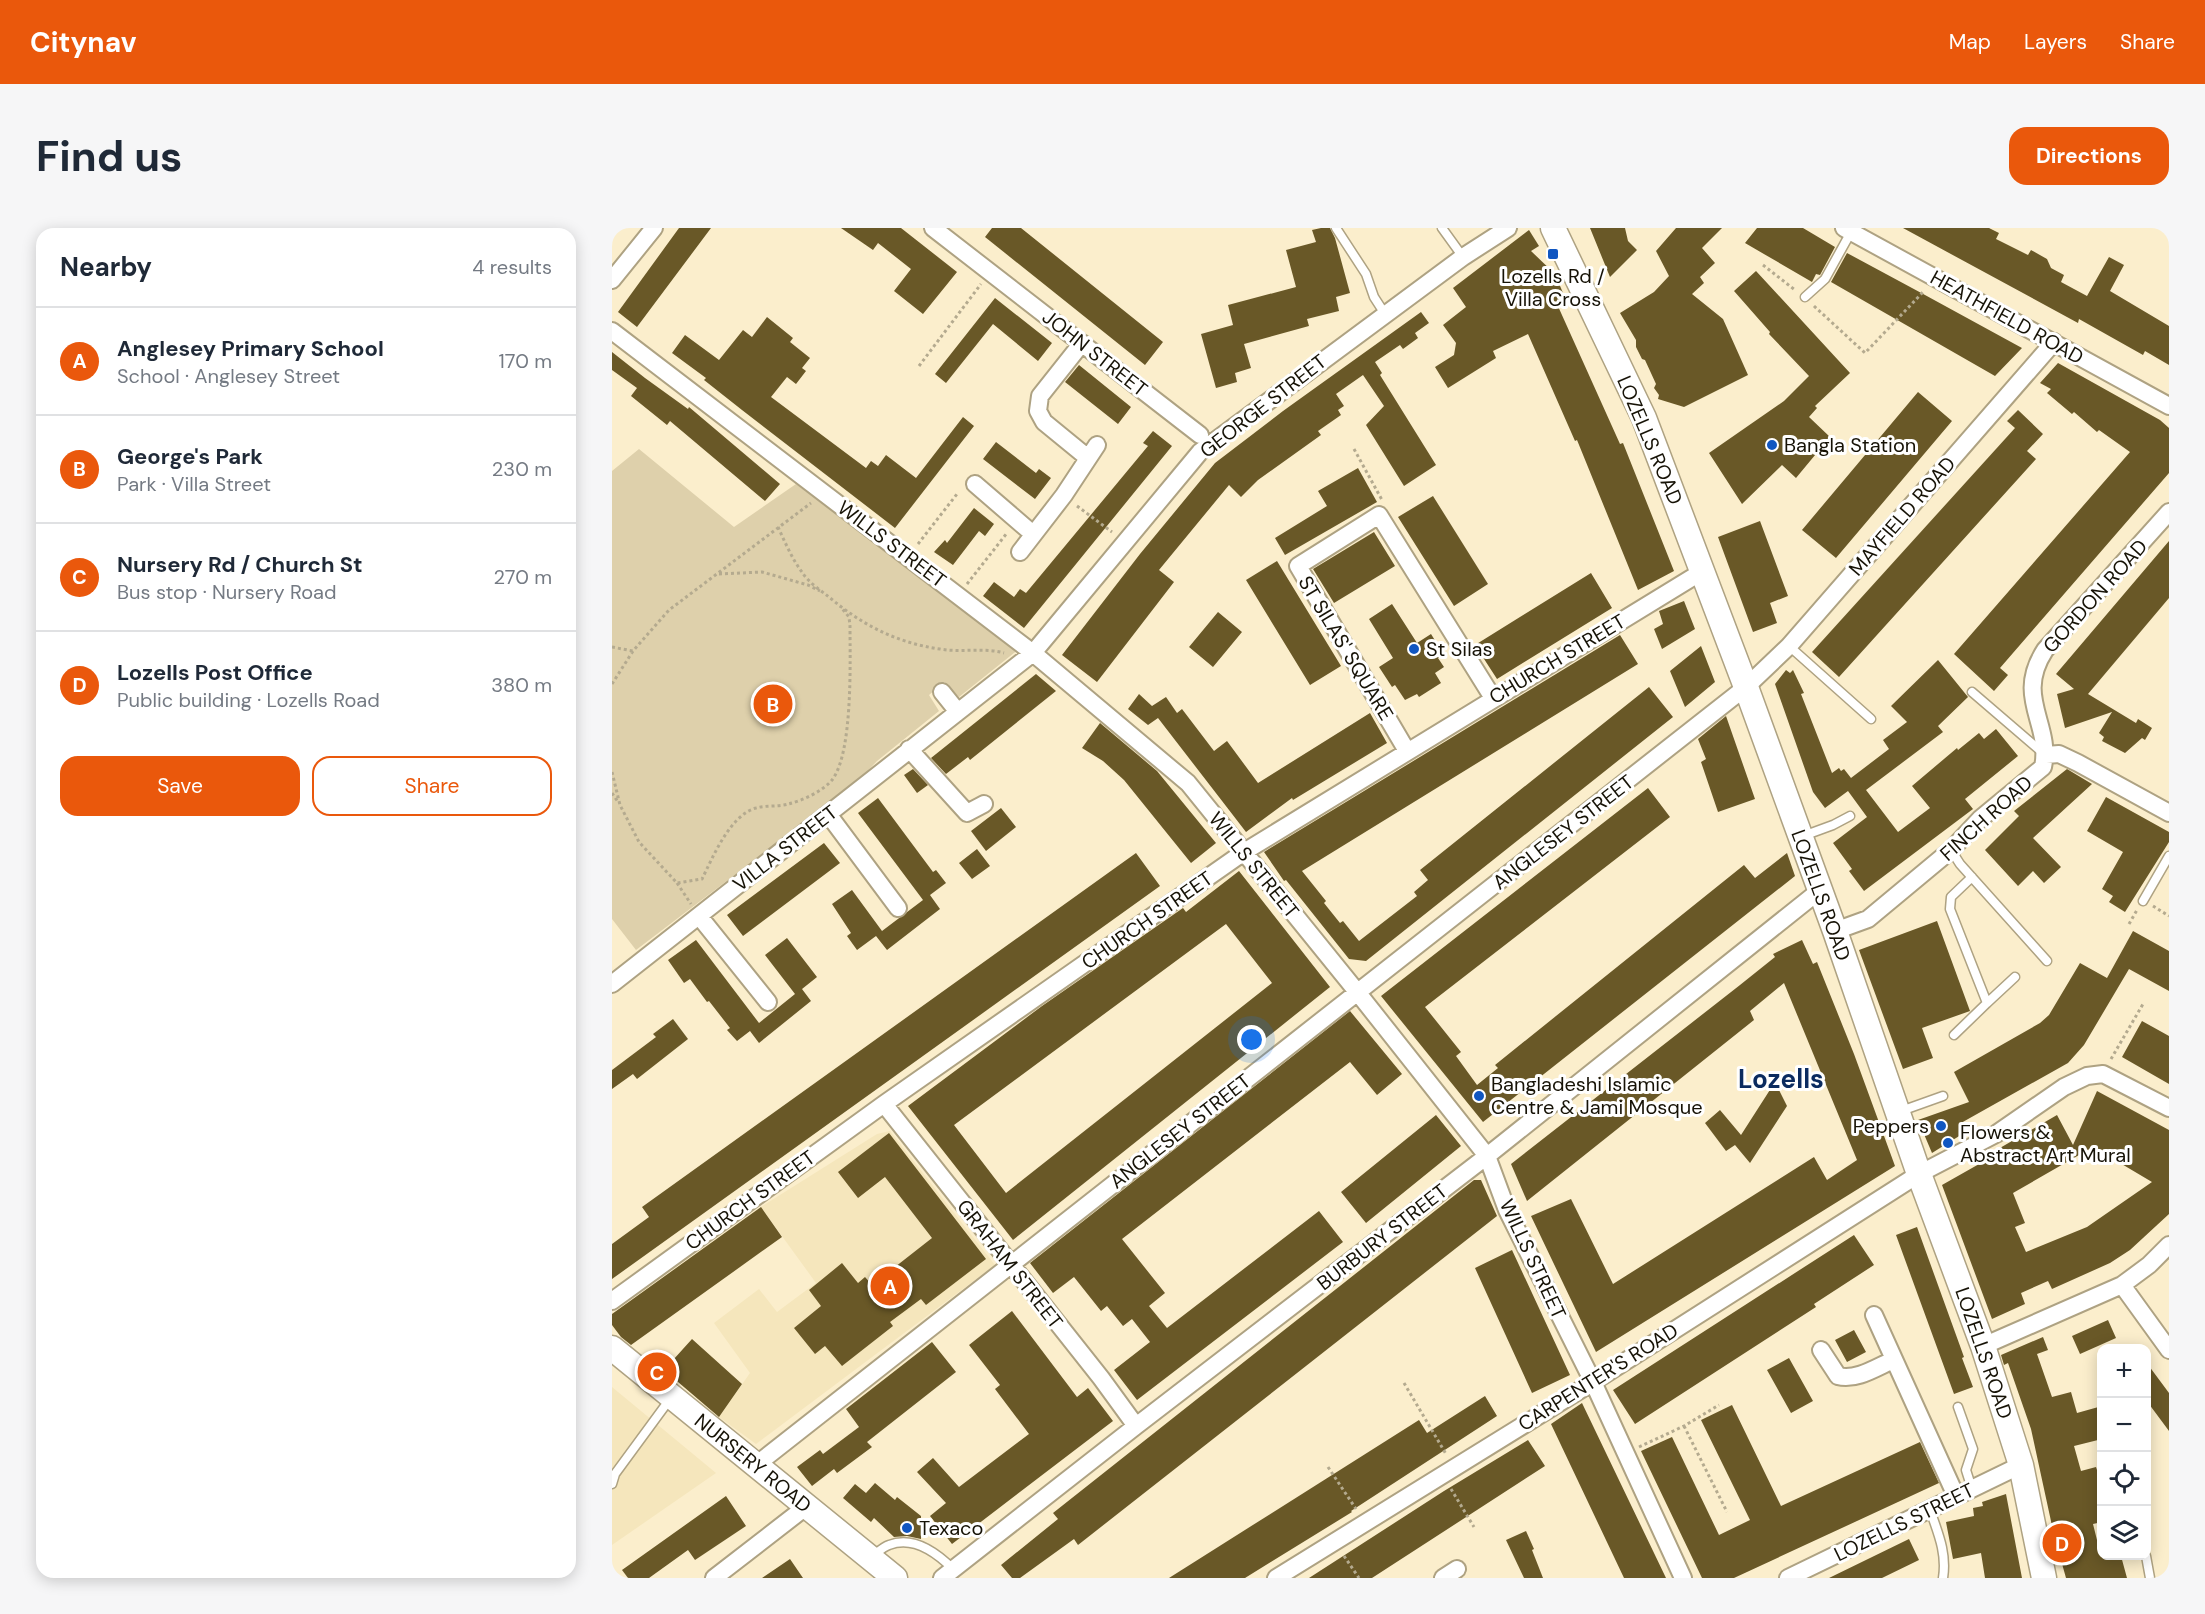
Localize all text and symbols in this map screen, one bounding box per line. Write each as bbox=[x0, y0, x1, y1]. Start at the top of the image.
text: Citynav bbox=[30, 24, 136, 61]
text: Map bbox=[1949, 28, 1991, 56]
text: Layers bbox=[2024, 28, 2087, 56]
text: Share bbox=[2120, 28, 2175, 56]
button: Directions bbox=[2009, 127, 2169, 185]
text: Find us bbox=[36, 129, 182, 184]
marker: Lozells Rd / Villa Cross bbox=[1546, 247, 1560, 261]
text: Nearby bbox=[60, 250, 152, 284]
text: 4 results bbox=[472, 254, 552, 280]
place label: Lozells Rd / Villa Cross bbox=[1501, 263, 1605, 312]
street label: HEATHFIELD ROAD bbox=[1926, 264, 2088, 370]
street label: JOHN STREET bbox=[1037, 304, 1153, 402]
text: Anglesey Primary School bbox=[117, 334, 384, 363]
text: A bbox=[72, 348, 87, 374]
text: 170 m bbox=[499, 348, 552, 374]
street label: GEORGE STREET bbox=[1194, 348, 1332, 464]
text: School · Anglesey Street bbox=[117, 363, 340, 389]
street label: LOZELLS ROAD bbox=[1611, 372, 1689, 508]
place label: Bangla Station bbox=[1784, 432, 1916, 458]
marker: Bangla Station bbox=[1765, 438, 1779, 452]
text: George's Park bbox=[117, 442, 263, 471]
street label: MAYFIELD ROAD bbox=[1843, 451, 1961, 581]
text: B bbox=[73, 456, 86, 482]
text: 230 m bbox=[492, 456, 552, 482]
text: Park · Villa Street bbox=[117, 471, 271, 497]
street label: WILLS STREET bbox=[832, 495, 952, 593]
street label: GORDON ROAD bbox=[2037, 534, 2153, 658]
text: Nursery Rd / Church St bbox=[117, 550, 363, 579]
text: C bbox=[72, 564, 87, 590]
text: 270 m bbox=[494, 564, 552, 590]
street label: ST SILAS' SQUARE bbox=[1293, 571, 1399, 725]
text: Bus stop · Nursery Road bbox=[117, 579, 337, 605]
street label: CHURCH STREET bbox=[1484, 608, 1630, 710]
place label: St Silas bbox=[1426, 636, 1493, 662]
marker: St Silas bbox=[1407, 642, 1421, 656]
text: Lozells Post Office bbox=[117, 658, 313, 687]
text: D bbox=[72, 672, 87, 698]
text: 380 m bbox=[491, 672, 552, 698]
pin: B bbox=[754, 682, 792, 726]
text: Public building · Lozells Road bbox=[117, 687, 380, 713]
button: Save bbox=[60, 756, 300, 816]
button: Share bbox=[312, 756, 552, 816]
street label: ANGLESEY STREET bbox=[1487, 769, 1639, 895]
street label: FINCH ROAD bbox=[1934, 770, 2038, 866]
street label: VILLA STREET bbox=[727, 799, 843, 897]
street label: WILLS STREET bbox=[1203, 806, 1305, 924]
street label: LOZELLS ROAD bbox=[1785, 826, 1857, 964]
street label: CHURCH STREET bbox=[1076, 865, 1218, 975]
your location bbox=[1237, 1025, 1266, 1054]
district label: Lozells bbox=[1738, 1062, 1824, 1096]
street label: ANGLESEY STREET bbox=[1104, 1068, 1256, 1194]
place label: Bangladeshi Islamic Centre & Jami Mosque bbox=[1491, 1071, 1703, 1120]
marker: Bangladeshi Islamic Centre & Jami Mosque bbox=[1472, 1089, 1486, 1103]
place label: Peppers bbox=[1853, 1113, 1929, 1139]
marker: Peppers bbox=[1934, 1119, 1948, 1133]
place label: Flowers & Abstract Art Mural bbox=[1960, 1119, 2131, 1168]
marker: Flowers & Abstract Art Mural bbox=[1941, 1136, 1955, 1150]
street label: CHURCH STREET bbox=[680, 1144, 820, 1256]
street label: BURBURY STREET bbox=[1312, 1178, 1452, 1296]
street label: GRAHAM STREET bbox=[951, 1194, 1069, 1334]
street label: WILLS STREET bbox=[1494, 1195, 1572, 1323]
pin: A bbox=[870, 1264, 910, 1308]
street label: LOZELLS ROAD bbox=[1949, 1284, 2019, 1422]
street label: CARPENTER'S ROAD bbox=[1513, 1317, 1683, 1437]
map controls bbox=[2097, 1344, 2151, 1560]
button: + bbox=[2097, 1344, 2151, 1398]
pin: C bbox=[638, 1350, 676, 1394]
button: − bbox=[2097, 1398, 2151, 1452]
street label: NURSERY ROAD bbox=[689, 1408, 817, 1518]
button: locate bbox=[2097, 1452, 2151, 1506]
street label: LOZELLS STREET bbox=[1830, 1477, 1978, 1567]
button: layers bbox=[2097, 1506, 2151, 1560]
place label: Texaco bbox=[919, 1515, 983, 1541]
pin: D bbox=[2042, 1520, 2082, 1566]
marker: Texaco bbox=[900, 1521, 914, 1535]

